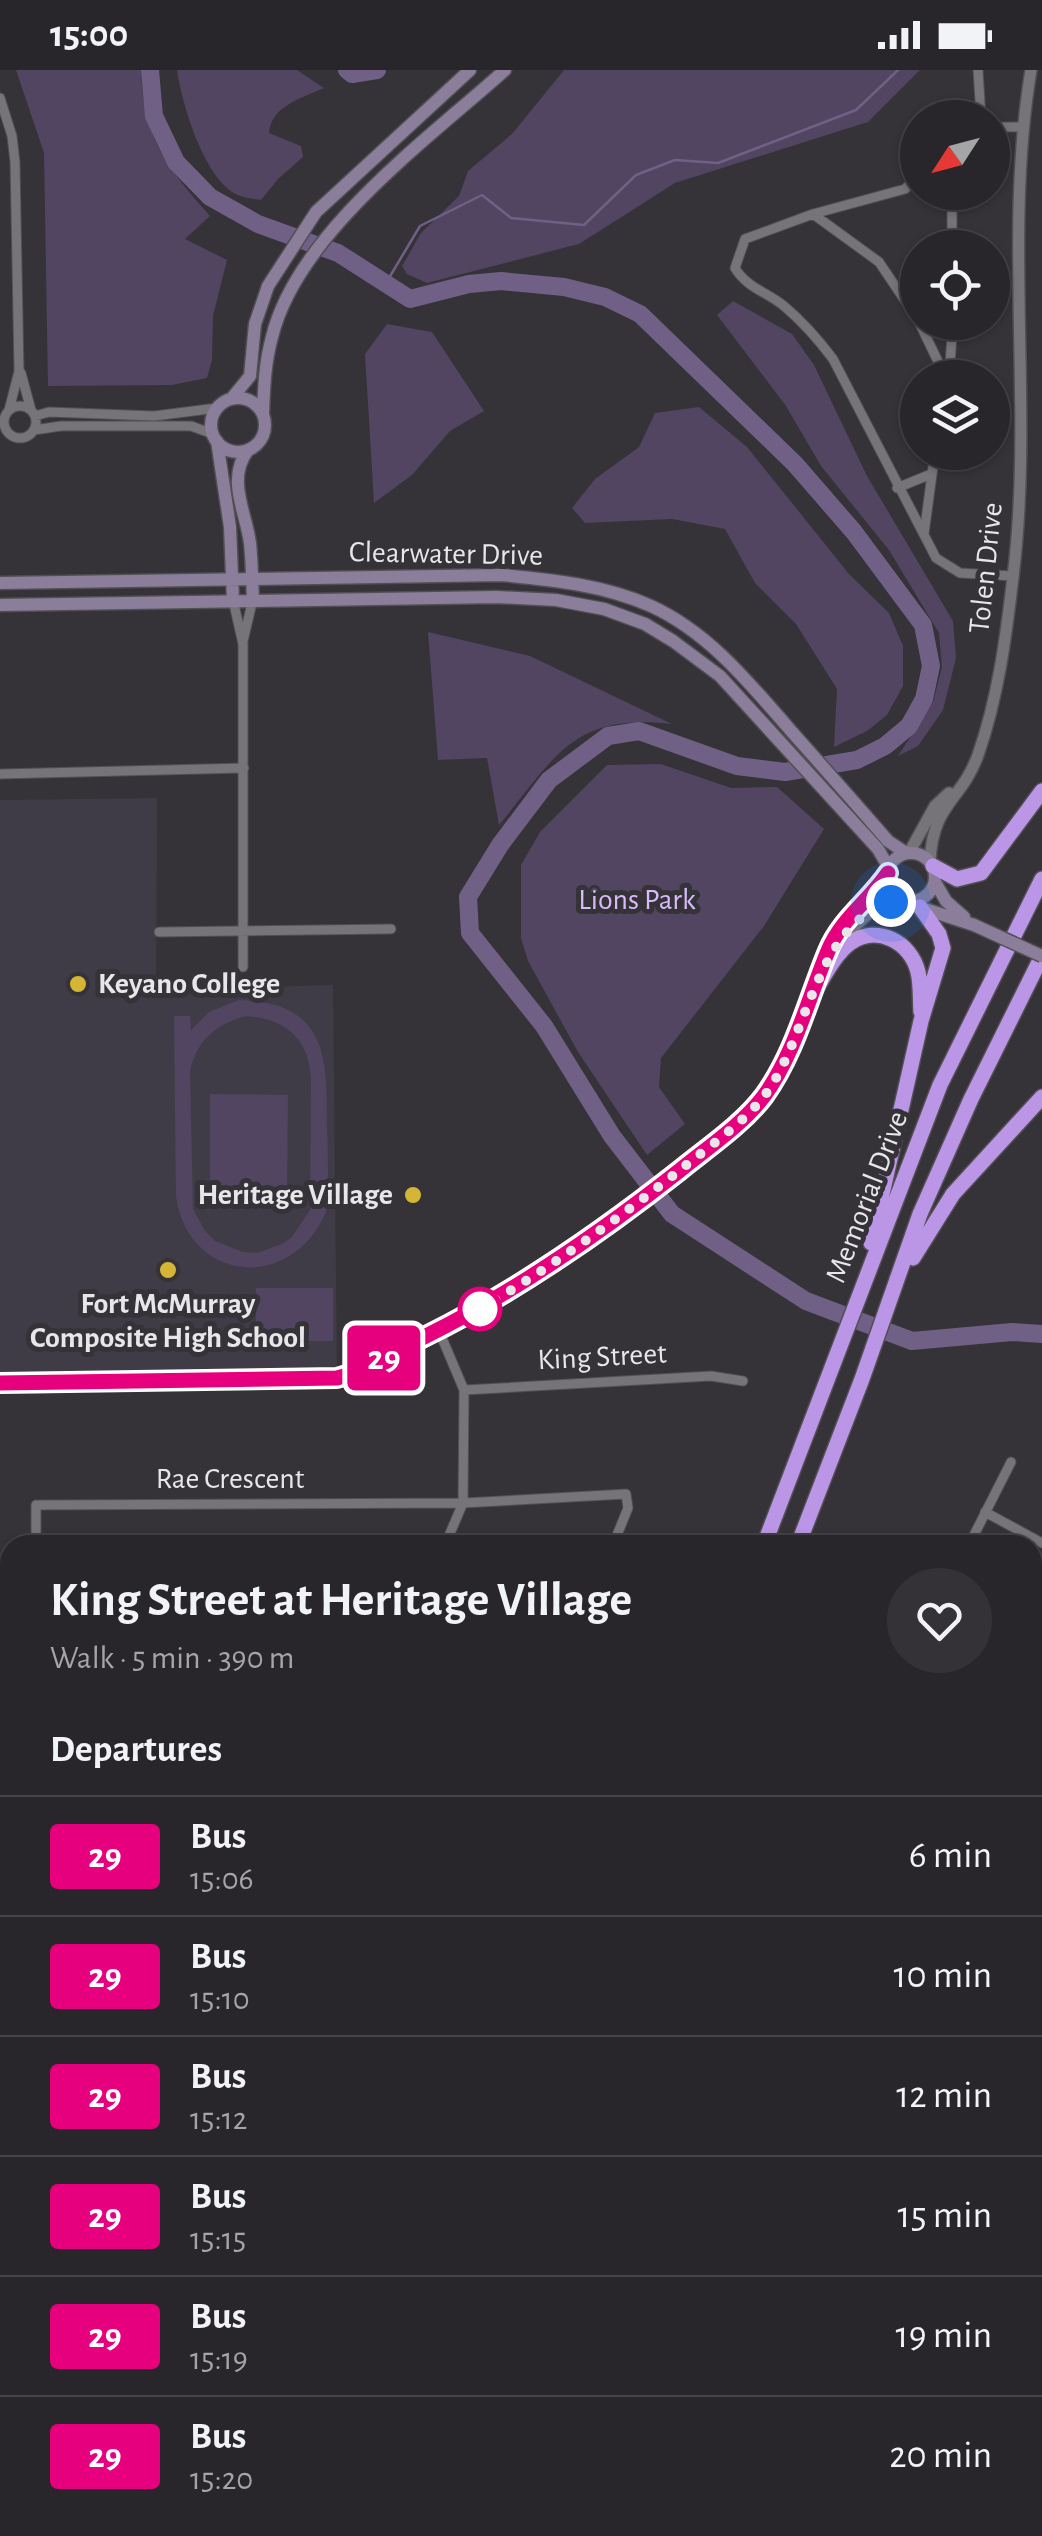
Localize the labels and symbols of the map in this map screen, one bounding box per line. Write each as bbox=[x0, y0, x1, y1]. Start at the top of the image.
north arrow bbox=[900, 100, 1010, 210]
street label: Tolen Drive bbox=[964, 501, 1008, 635]
street label: Clearwater Drive bbox=[349, 537, 543, 571]
your location bbox=[866, 877, 916, 927]
park label: Lions Park bbox=[578, 885, 696, 915]
place label: Keyano College bbox=[98, 969, 280, 999]
marker: Keyano College bbox=[67, 973, 89, 995]
street label: Memorial Drive bbox=[821, 1107, 913, 1287]
place label: Heritage Village bbox=[197, 1180, 393, 1210]
marker: Heritage Village bbox=[402, 1184, 424, 1206]
marker: Fort McMurray Composite High School bbox=[157, 1259, 179, 1281]
unlabelled marker bbox=[459, 1288, 501, 1330]
place label: Fort McMurray Composite High School bbox=[30, 1289, 306, 1353]
line badge: 29 bbox=[339, 1326, 429, 1390]
street label: King Street bbox=[537, 1339, 668, 1375]
street label: Rae Crescent bbox=[156, 1464, 305, 1494]

